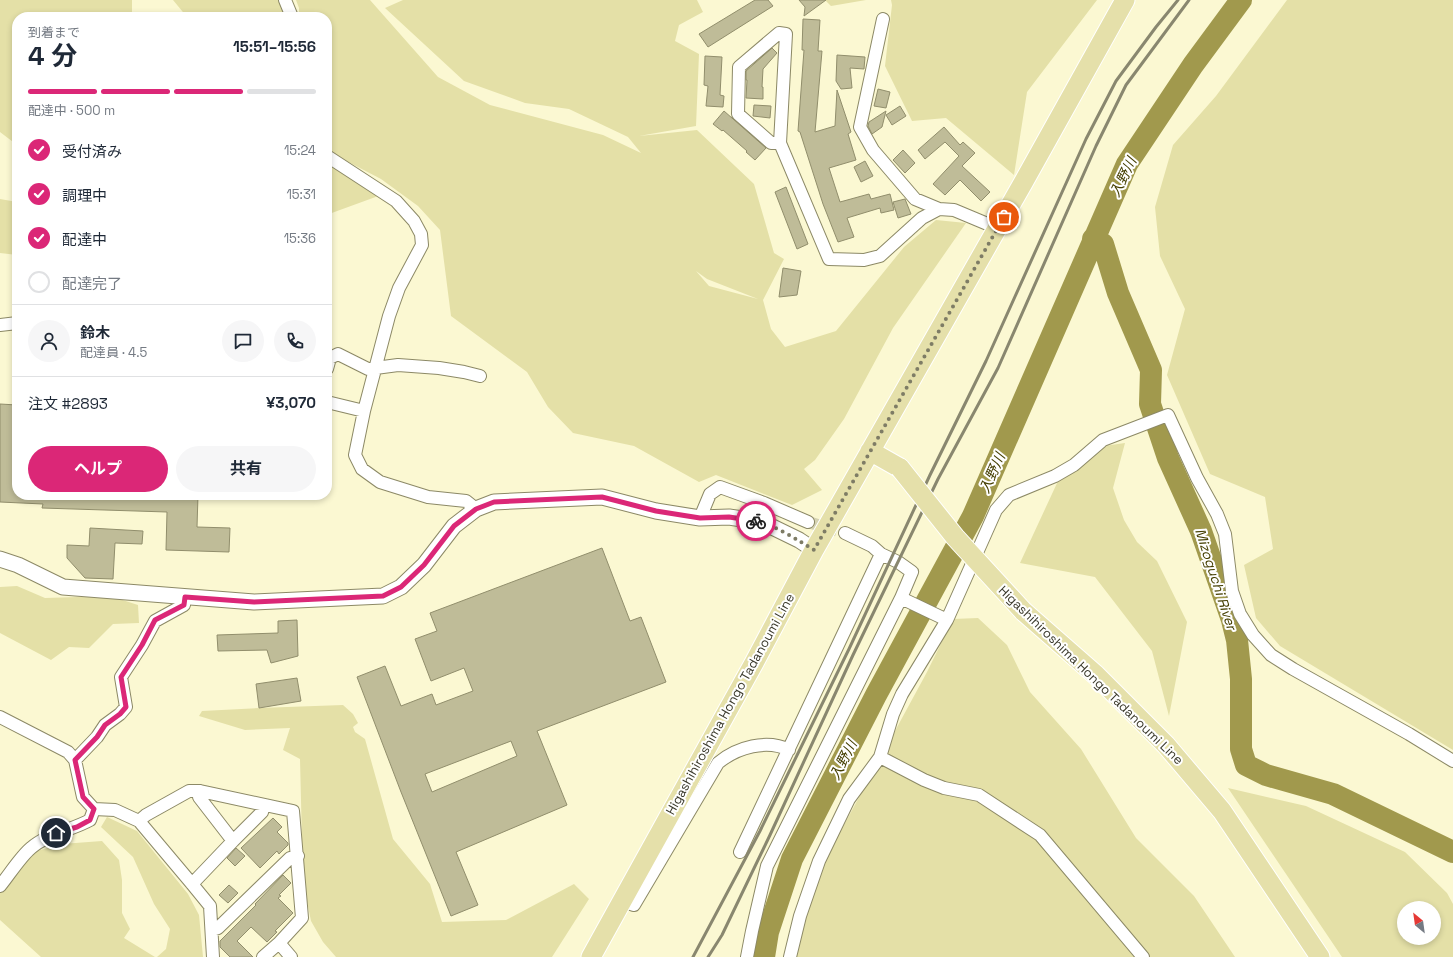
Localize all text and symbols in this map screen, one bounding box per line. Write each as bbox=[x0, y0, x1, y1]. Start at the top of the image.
text: 到着まで bbox=[28, 24, 80, 41]
text: 15:51–15:56 bbox=[233, 37, 316, 56]
text: 4 分 bbox=[28, 39, 77, 73]
text: 配達中 · 500 m bbox=[28, 102, 115, 119]
icon: check bbox=[28, 139, 50, 161]
text: 受付済み bbox=[62, 142, 122, 161]
text: 15:24 bbox=[284, 142, 316, 159]
water label: 入野川 bbox=[1106, 152, 1141, 200]
icon: check bbox=[28, 183, 50, 205]
text: 調理中 bbox=[62, 186, 107, 205]
text: 15:31 bbox=[286, 186, 316, 203]
pin bbox=[987, 200, 1021, 234]
icon: bag bbox=[993, 206, 1015, 228]
icon: check bbox=[28, 227, 50, 249]
text: 配達中 bbox=[62, 230, 107, 249]
text: 15:36 bbox=[284, 230, 316, 247]
text: 配達完了 bbox=[62, 274, 122, 293]
button: person bbox=[28, 320, 70, 362]
button: chat bbox=[222, 320, 264, 362]
button: phone bbox=[274, 320, 316, 362]
text: 鈴木 bbox=[80, 323, 110, 342]
text: 配達員 · 4.5 bbox=[80, 344, 147, 361]
text: ¥3,070 bbox=[266, 393, 316, 412]
text: 注文 #2893 bbox=[28, 394, 108, 413]
button: ヘルプ bbox=[28, 446, 168, 492]
button: 共有 bbox=[176, 446, 316, 492]
water label: 入野川 bbox=[975, 448, 1010, 496]
courier bbox=[736, 501, 776, 541]
icon: bike bbox=[745, 510, 767, 532]
water label: Mizoguchi River bbox=[1191, 526, 1241, 634]
street label: Higashihiroshima Hongo Tadanoumi Line bbox=[995, 582, 1187, 768]
street label: Higashihiroshima Hongo Tadanoumi Line bbox=[662, 590, 798, 818]
water label: 入野川 bbox=[825, 735, 861, 783]
pin bbox=[39, 816, 73, 850]
icon: home bbox=[45, 822, 67, 844]
north arrow bbox=[1397, 901, 1441, 945]
map controls bbox=[1397, 901, 1441, 945]

